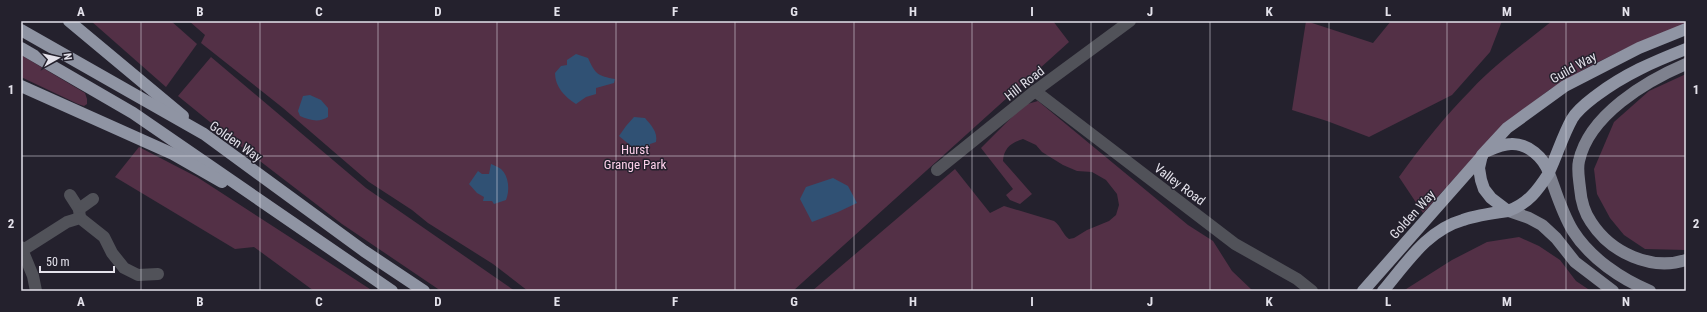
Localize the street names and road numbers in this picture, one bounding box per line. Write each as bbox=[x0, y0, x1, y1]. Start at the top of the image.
street label: Guild Way bbox=[1547, 48, 1600, 86]
street label: Hill Road bbox=[1002, 63, 1047, 103]
street label: Golden Way bbox=[207, 118, 265, 165]
street label: Valley Road bbox=[1151, 160, 1208, 208]
street label: Golden Way bbox=[1387, 186, 1438, 242]

